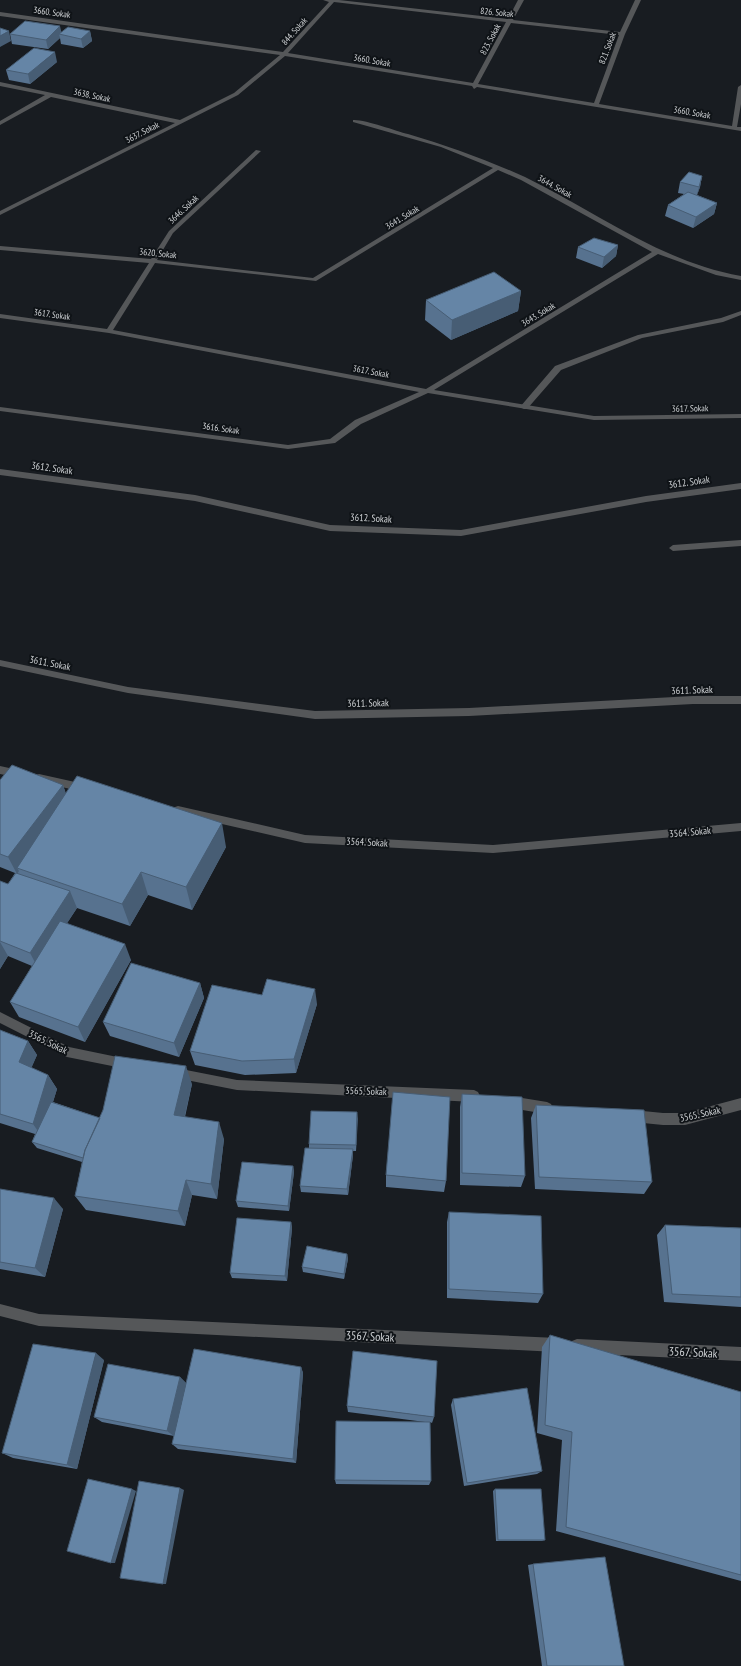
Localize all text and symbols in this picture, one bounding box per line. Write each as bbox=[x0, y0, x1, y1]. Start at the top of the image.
street label: 3660. Sokak bbox=[33, 4, 72, 20]
street label: 826. Sokak bbox=[480, 5, 515, 19]
street label: 844. Sokak bbox=[279, 15, 310, 47]
street label: 823. Sokak bbox=[477, 21, 503, 56]
street label: 821. Sokak bbox=[596, 30, 618, 66]
street label: 3660. Sokak bbox=[353, 51, 392, 69]
street label: 3638. Sokak bbox=[73, 86, 112, 104]
street label: 3660. Sokak bbox=[673, 103, 712, 121]
street label: 3637. Sokak bbox=[123, 119, 161, 145]
street label: 3644. Sokak bbox=[536, 172, 574, 200]
street label: 3646. Sokak bbox=[166, 192, 201, 226]
street label: 3641. Sokak bbox=[383, 202, 421, 231]
street label: 3620. Sokak bbox=[139, 246, 178, 260]
street label: 3643. Sokak bbox=[519, 299, 557, 328]
street label: 3617. Sokak bbox=[33, 306, 71, 322]
street label: 3617. Sokak bbox=[352, 362, 391, 380]
street label: 3617. Sokak bbox=[672, 402, 709, 414]
street label: 3616. Sokak bbox=[202, 420, 241, 436]
street label: 3612. Sokak bbox=[30, 459, 74, 477]
street label: 3612. Sokak bbox=[667, 473, 711, 491]
street label: 3612. Sokak bbox=[350, 510, 392, 526]
street label: 3611. Sokak bbox=[28, 653, 72, 673]
street label: 3611. Sokak bbox=[671, 683, 713, 697]
street label: 3611. Sokak bbox=[347, 696, 389, 710]
street label: 3564. Sokak bbox=[669, 824, 711, 840]
street label: 3564. Sokak bbox=[346, 834, 388, 850]
street label: 3565. Sokak bbox=[26, 1027, 70, 1057]
street label: 3565. Sokak bbox=[345, 1084, 387, 1098]
street label: 3565. Sokak bbox=[678, 1103, 722, 1125]
street label: 3567. Sokak bbox=[345, 1327, 395, 1345]
street label: 3567. Sokak bbox=[668, 1343, 718, 1361]

